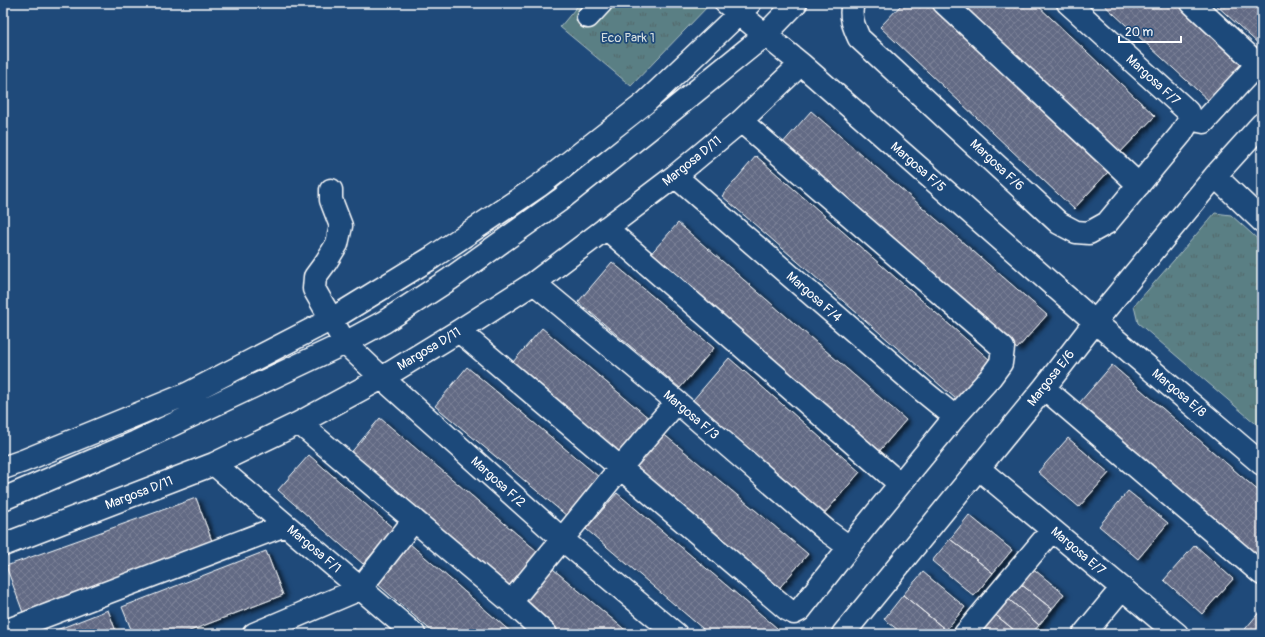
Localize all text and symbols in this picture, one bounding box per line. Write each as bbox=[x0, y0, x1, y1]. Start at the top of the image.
scale bar bbox=[1119, 18, 1181, 44]
text: 20 m bbox=[1125, 25, 1154, 40]
park label: Eco Park 1 bbox=[601, 30, 655, 46]
street label: Margosa F/7 bbox=[1123, 51, 1184, 109]
street label: Margosa D/11 bbox=[659, 132, 725, 190]
street label: Margosa F/6 bbox=[967, 136, 1027, 194]
street label: Margosa F/5 bbox=[887, 139, 949, 195]
street label: Margosa F/4 bbox=[783, 269, 845, 326]
street label: Margosa D/11 bbox=[394, 324, 464, 374]
street label: Margosa E/6 bbox=[1024, 347, 1078, 409]
street label: Margosa E/8 bbox=[1148, 366, 1210, 421]
street label: Margosa F/3 bbox=[660, 387, 722, 443]
street label: Margosa F/2 bbox=[467, 453, 529, 511]
street label: Margosa D/11 bbox=[103, 473, 175, 513]
street label: Margosa F/1 bbox=[284, 522, 344, 576]
street label: Margosa E/7 bbox=[1047, 523, 1109, 579]

